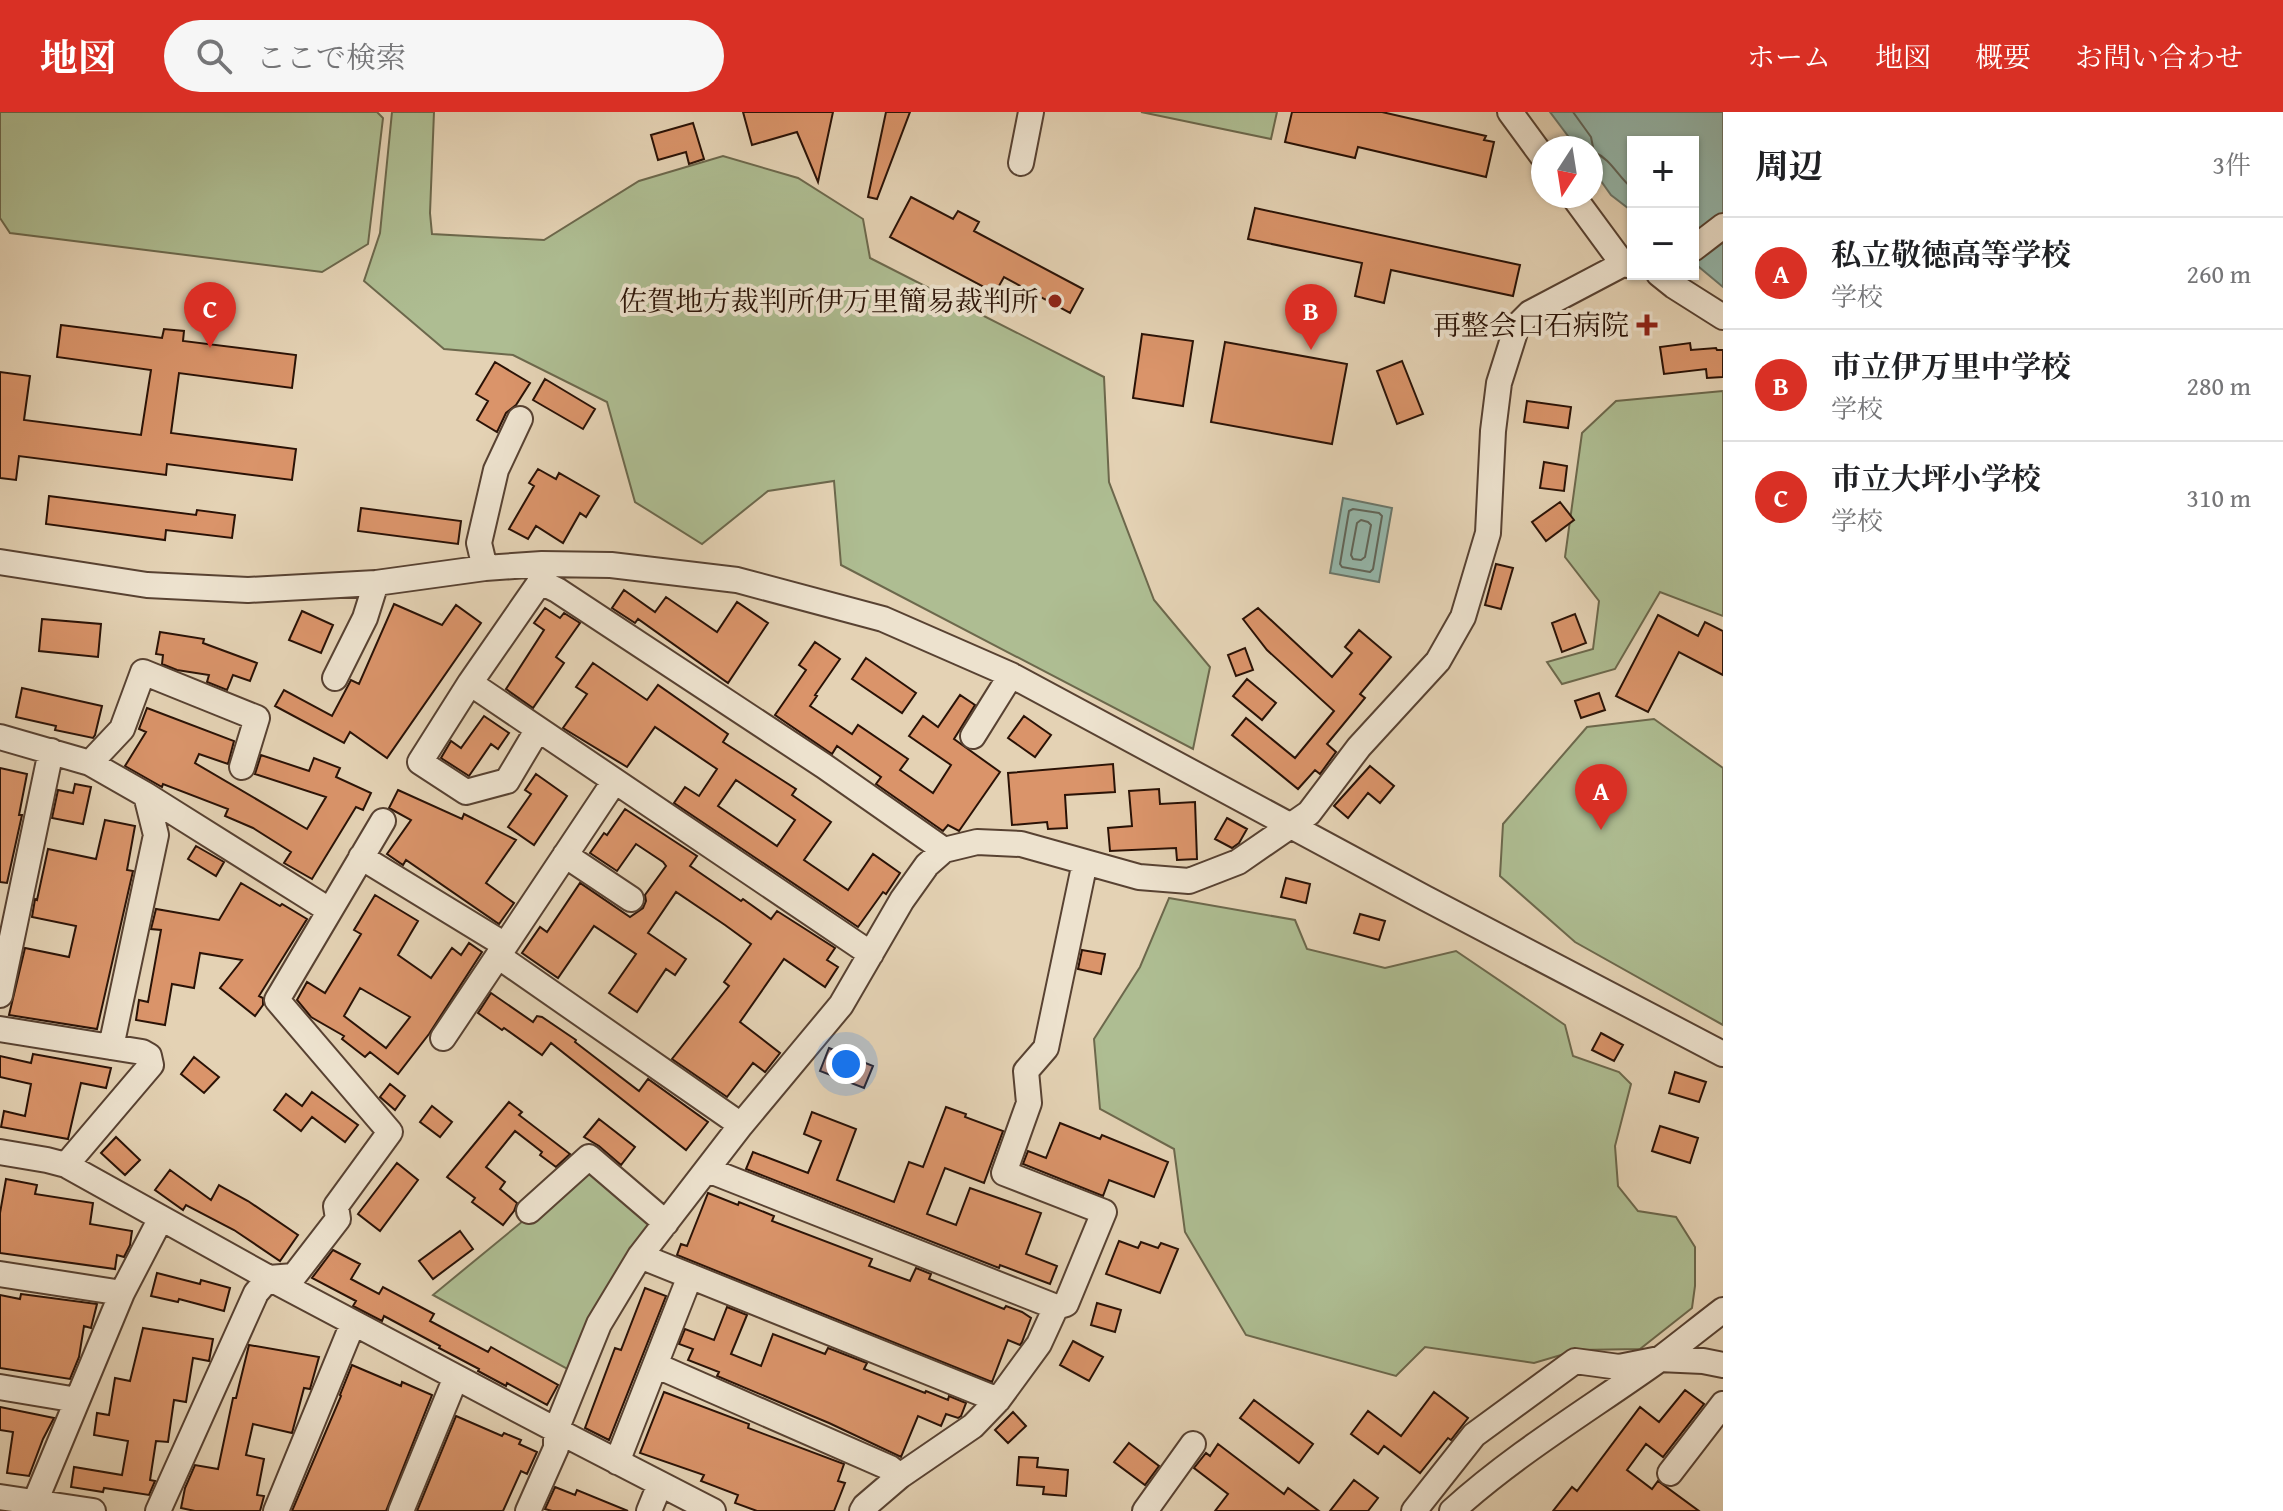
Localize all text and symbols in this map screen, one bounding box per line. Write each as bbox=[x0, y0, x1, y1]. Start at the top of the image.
search box bbox=[164, 20, 724, 92]
text: 地図 bbox=[40, 29, 116, 85]
icon: search bbox=[192, 34, 236, 78]
text: ここで検索 bbox=[256, 35, 406, 79]
text: ホーム bbox=[1747, 36, 1831, 77]
text: 地図 bbox=[1875, 36, 1931, 77]
text: 概要 bbox=[1975, 36, 2031, 77]
text: お問い合わせ bbox=[2075, 36, 2243, 77]
north arrow bbox=[1531, 136, 1603, 208]
map controls bbox=[1627, 136, 1699, 280]
button: + bbox=[1627, 136, 1699, 208]
text: 周辺 bbox=[1755, 141, 1823, 190]
text: 3件 bbox=[2212, 145, 2251, 184]
button: − bbox=[1627, 208, 1699, 280]
text: 私立敬徳高等学校 bbox=[1831, 232, 2071, 276]
text: A bbox=[1773, 254, 1789, 293]
text: 260 m bbox=[2186, 254, 2251, 293]
text: 学校 bbox=[1831, 277, 1883, 316]
place label: 佐賀地方裁判所伊万里簡易裁判所 bbox=[619, 280, 1039, 321]
pin: C bbox=[184, 282, 236, 348]
pin: B bbox=[1285, 284, 1337, 350]
marker: 佐賀地方裁判所伊万里簡易裁判所 bbox=[1046, 292, 1064, 310]
place label: 再整会口石病院 bbox=[1433, 304, 1629, 345]
marker: 再整会口石病院 bbox=[1636, 314, 1658, 336]
text: 市立伊万里中学校 bbox=[1831, 344, 2071, 388]
text: B bbox=[1773, 366, 1789, 405]
text: 280 m bbox=[2186, 366, 2251, 405]
text: 学校 bbox=[1831, 389, 1883, 428]
text: 市立大坪小学校 bbox=[1831, 456, 2041, 500]
text: C bbox=[1774, 478, 1788, 517]
text: 310 m bbox=[2186, 478, 2251, 517]
text: 学校 bbox=[1831, 501, 1883, 540]
pin: A bbox=[1575, 764, 1627, 830]
your location bbox=[826, 1044, 866, 1084]

